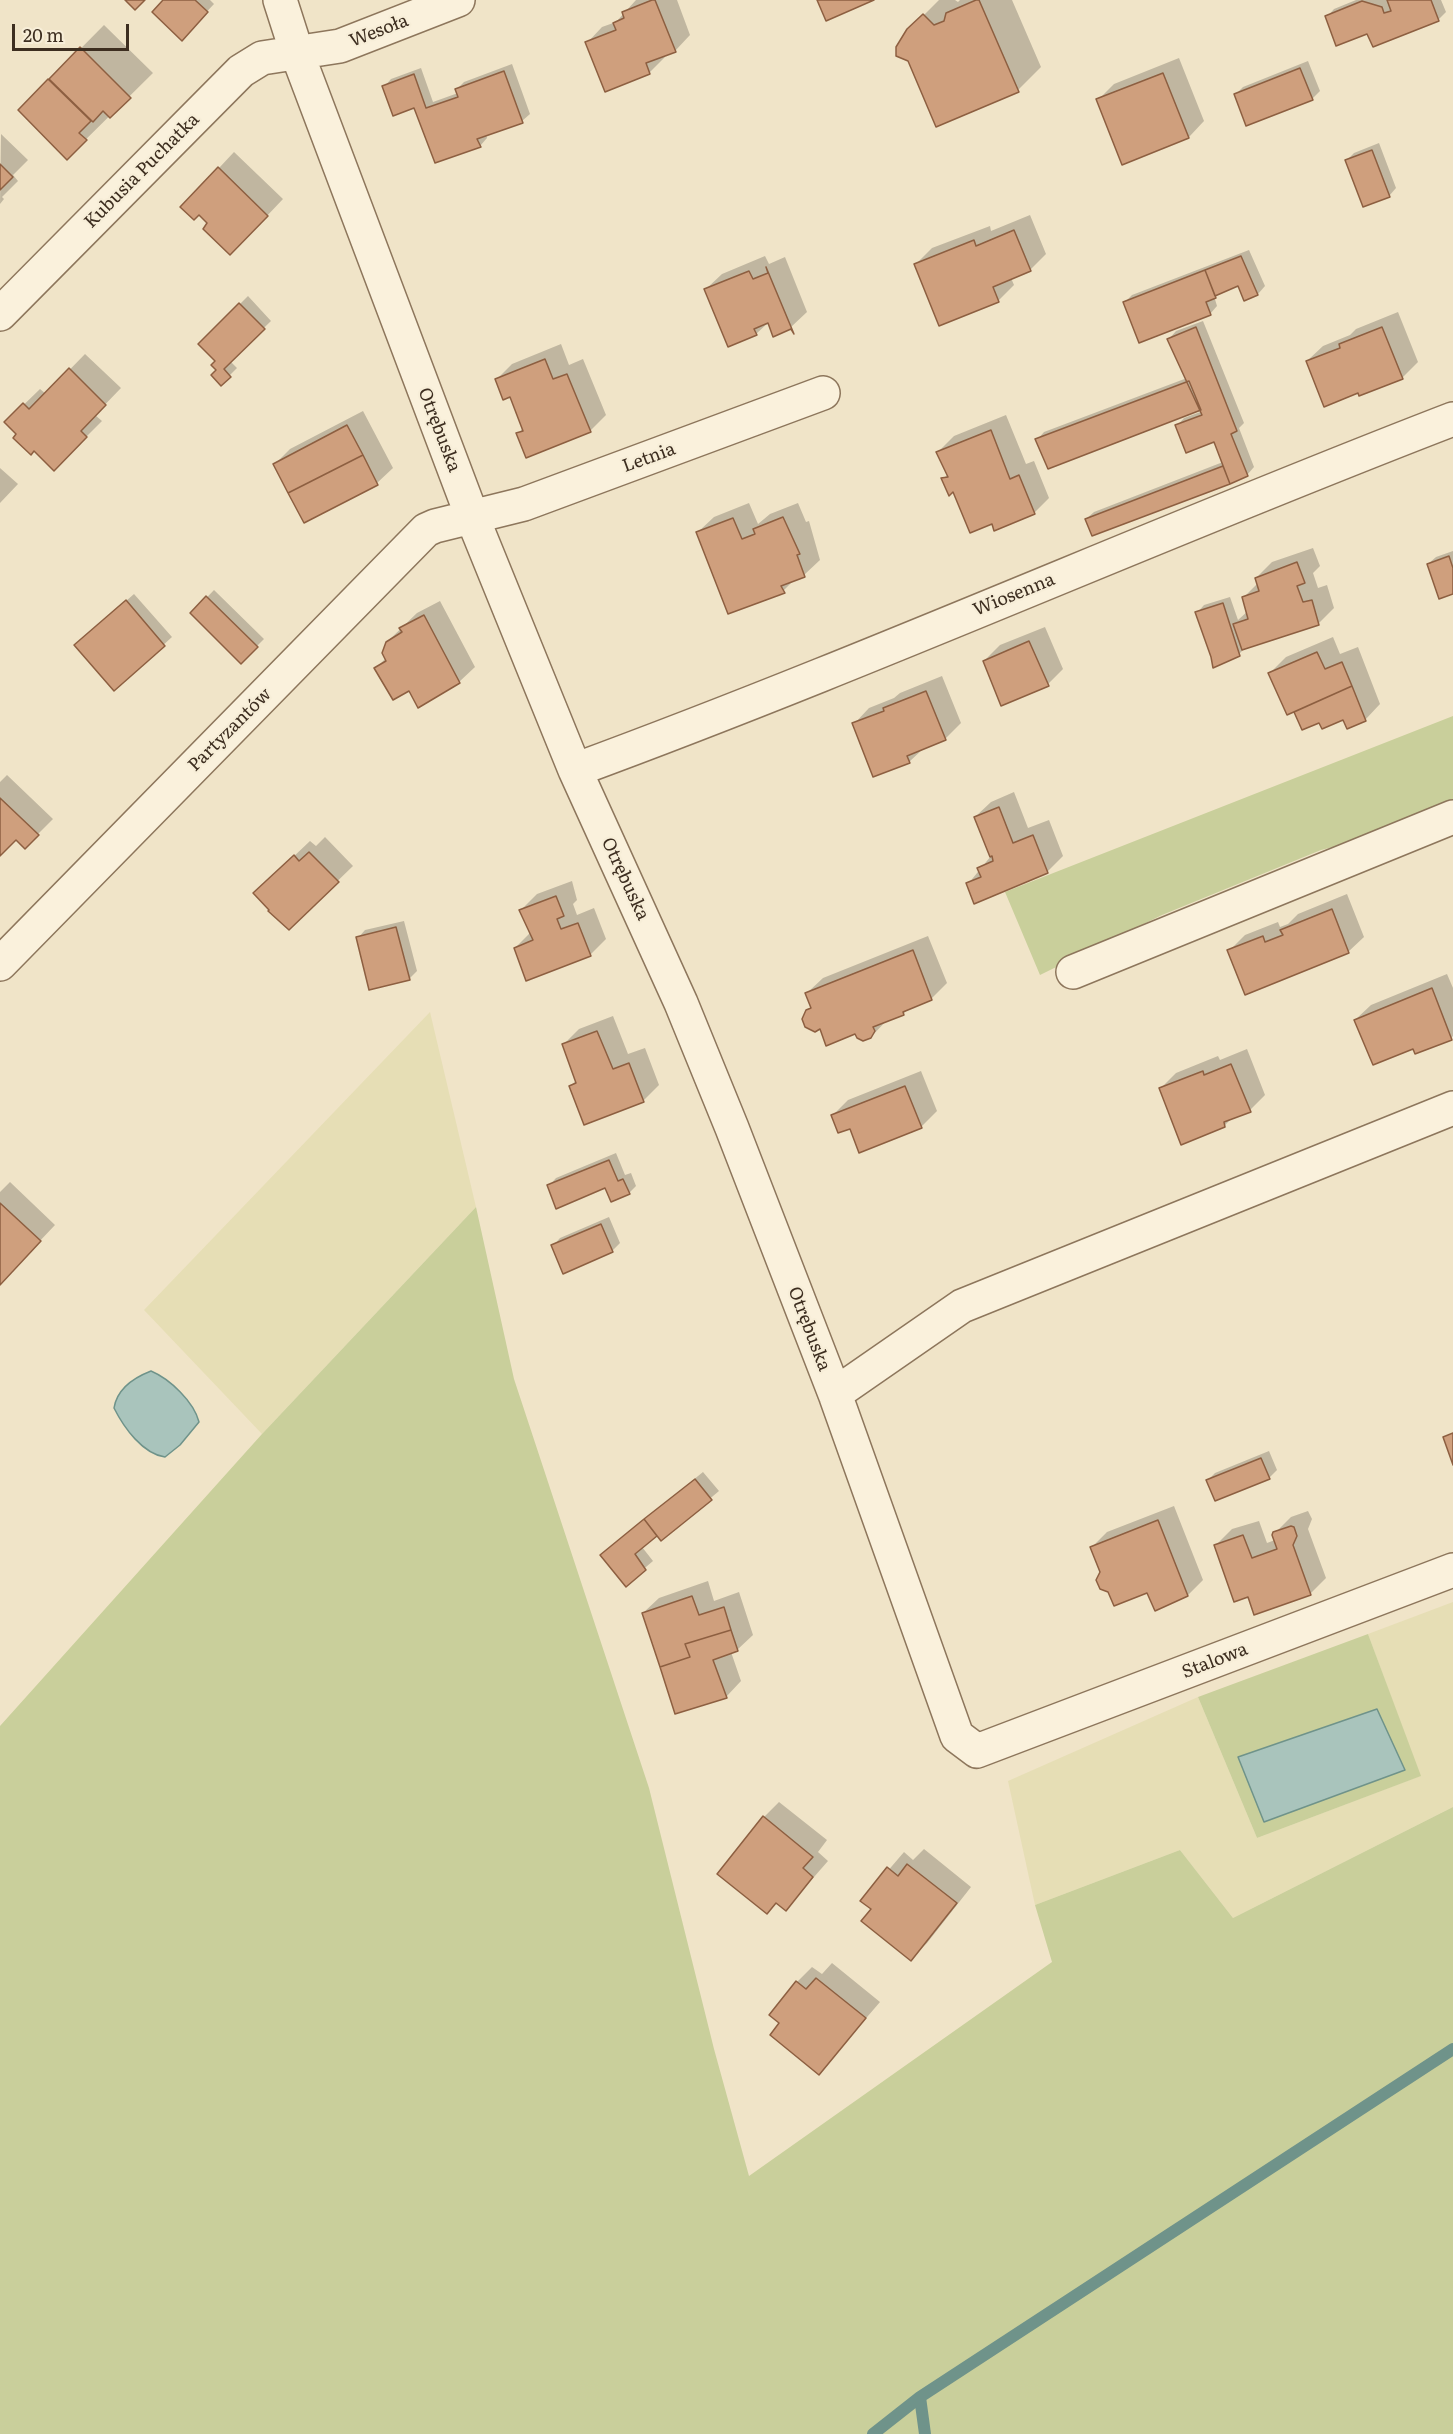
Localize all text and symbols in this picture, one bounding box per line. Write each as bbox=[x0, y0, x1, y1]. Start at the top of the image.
street label: Wesoła bbox=[347, 10, 411, 52]
scale bar bbox=[15, 12, 132, 50]
text: 20 m bbox=[23, 21, 64, 48]
street label: Kubusia Puchatka bbox=[80, 109, 204, 233]
street label: Otrębuska bbox=[413, 385, 465, 475]
street label: Letnia bbox=[619, 438, 679, 478]
street label: Wiosenna bbox=[970, 569, 1058, 621]
street label: Partyzantów bbox=[184, 684, 276, 776]
street label: Otrębuska bbox=[596, 834, 654, 924]
street label: Otrębuska bbox=[783, 1284, 835, 1374]
street label: Stalowa bbox=[1179, 1639, 1251, 1683]

